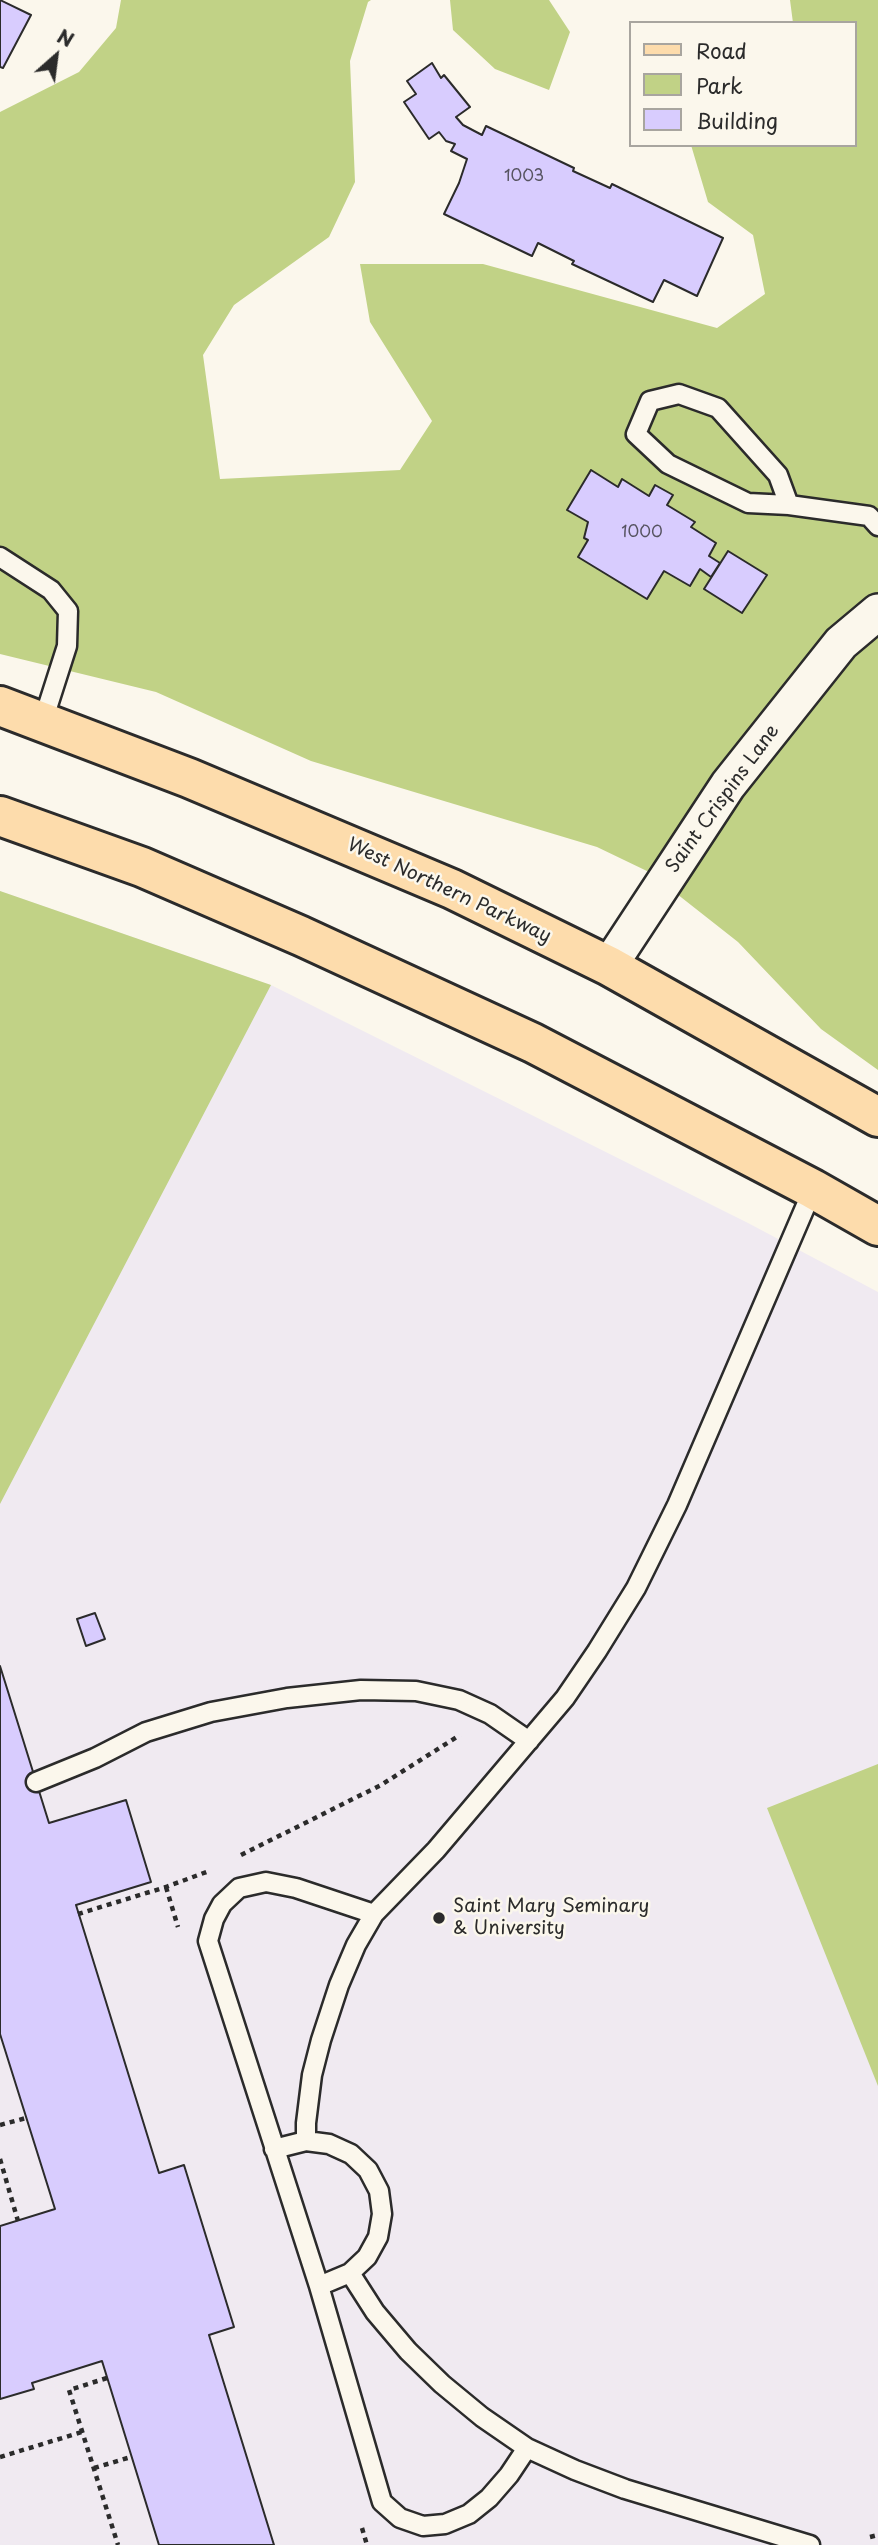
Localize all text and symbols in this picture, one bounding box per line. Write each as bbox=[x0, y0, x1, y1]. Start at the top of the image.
north arrow bbox=[21, 21, 91, 91]
legend bbox=[630, 21, 857, 147]
text: N bbox=[53, 22, 79, 53]
text: Road bbox=[696, 34, 747, 66]
text: Park bbox=[696, 69, 743, 101]
text: Building bbox=[696, 104, 778, 136]
house number: 1003 bbox=[504, 167, 544, 187]
house number: 1000 bbox=[621, 523, 663, 543]
street label: Saint Crispins Lane bbox=[661, 720, 785, 878]
street label: West Northern Parkway bbox=[343, 834, 555, 948]
place label: Saint Mary Seminary & University bbox=[453, 1896, 649, 1940]
marker: Saint Mary Seminary & University bbox=[431, 1910, 447, 1926]

